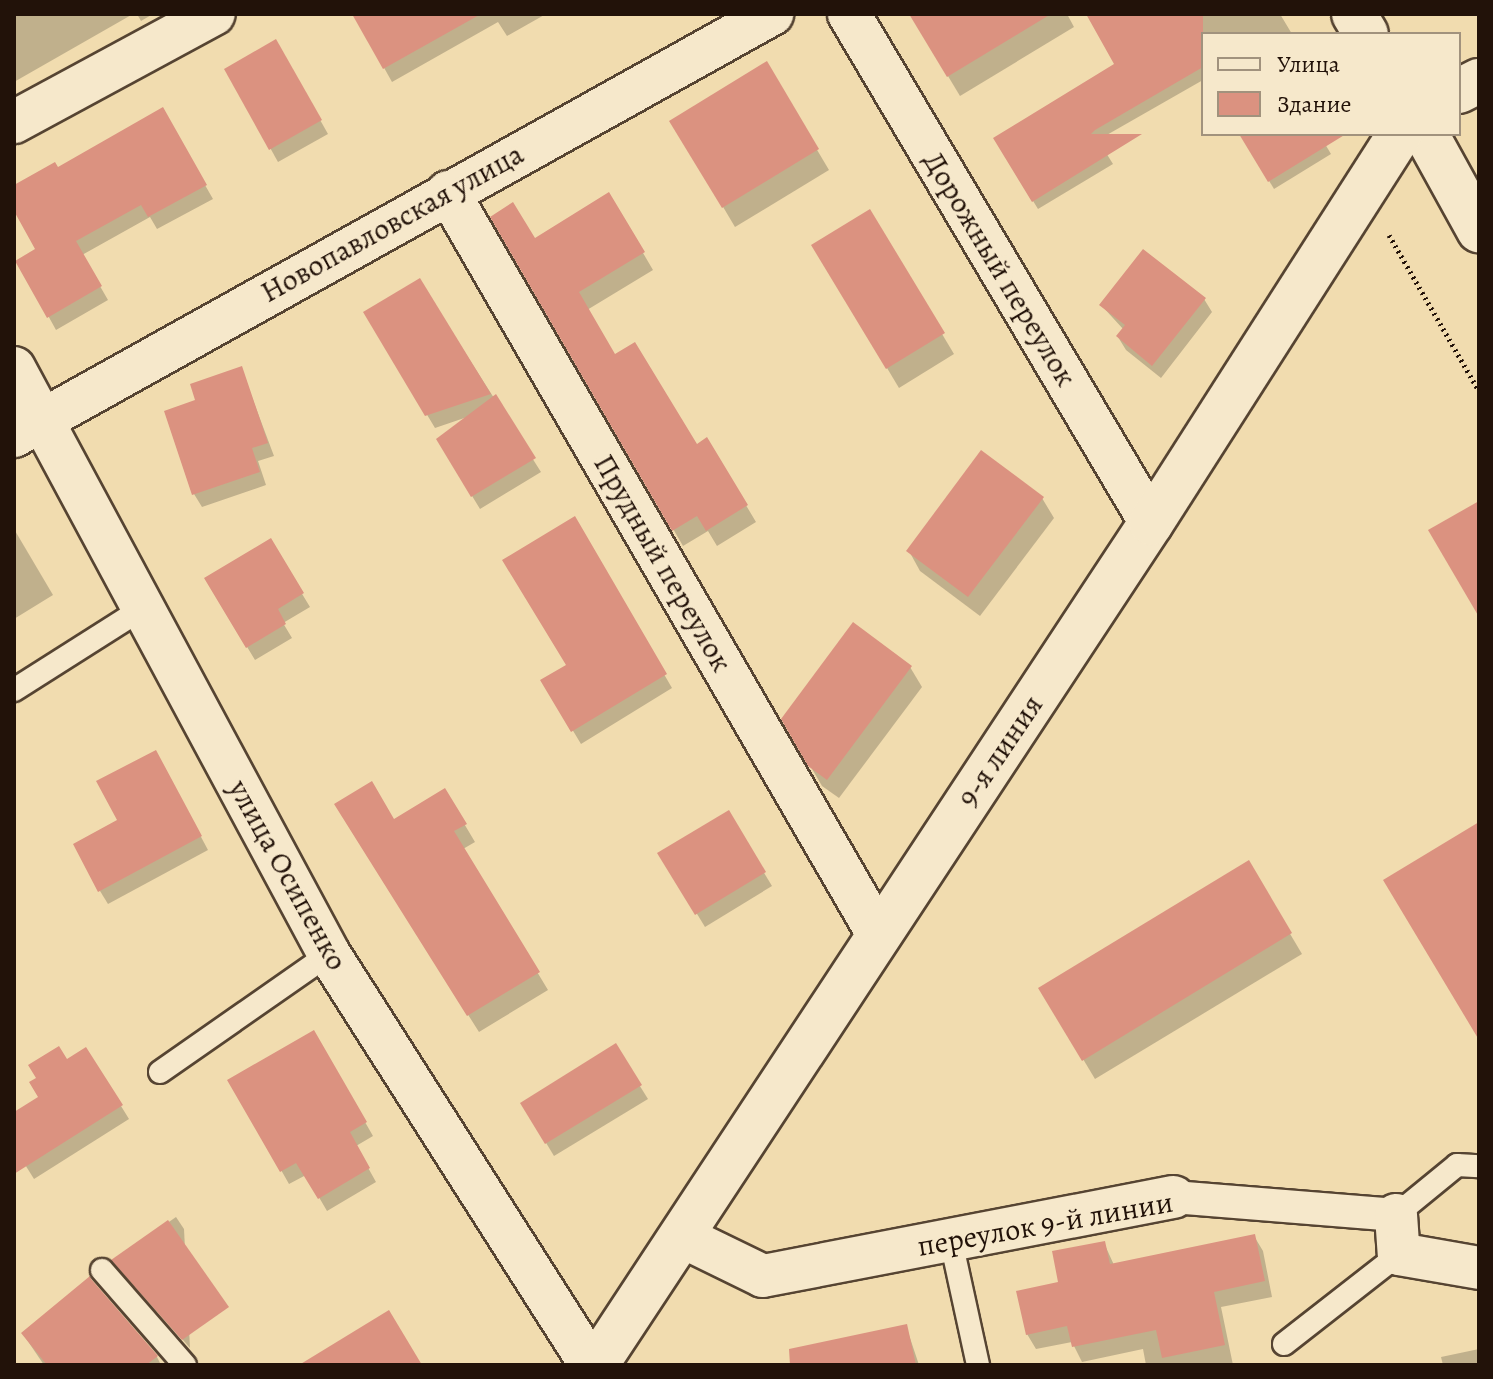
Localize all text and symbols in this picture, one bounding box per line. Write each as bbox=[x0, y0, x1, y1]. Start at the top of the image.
legend bbox=[1201, 32, 1461, 136]
text: Улица bbox=[1277, 48, 1340, 80]
text: Здание bbox=[1277, 88, 1352, 120]
street label: Новопавловская улица bbox=[254, 136, 530, 310]
street label: Дорожный переулок bbox=[916, 145, 1084, 393]
street label: Прудный переулок bbox=[586, 448, 740, 678]
street label: 9-я линия bbox=[950, 688, 1050, 814]
street label: улица Осипенко bbox=[221, 773, 355, 977]
street label: переулок 9-й линии bbox=[914, 1184, 1176, 1264]

